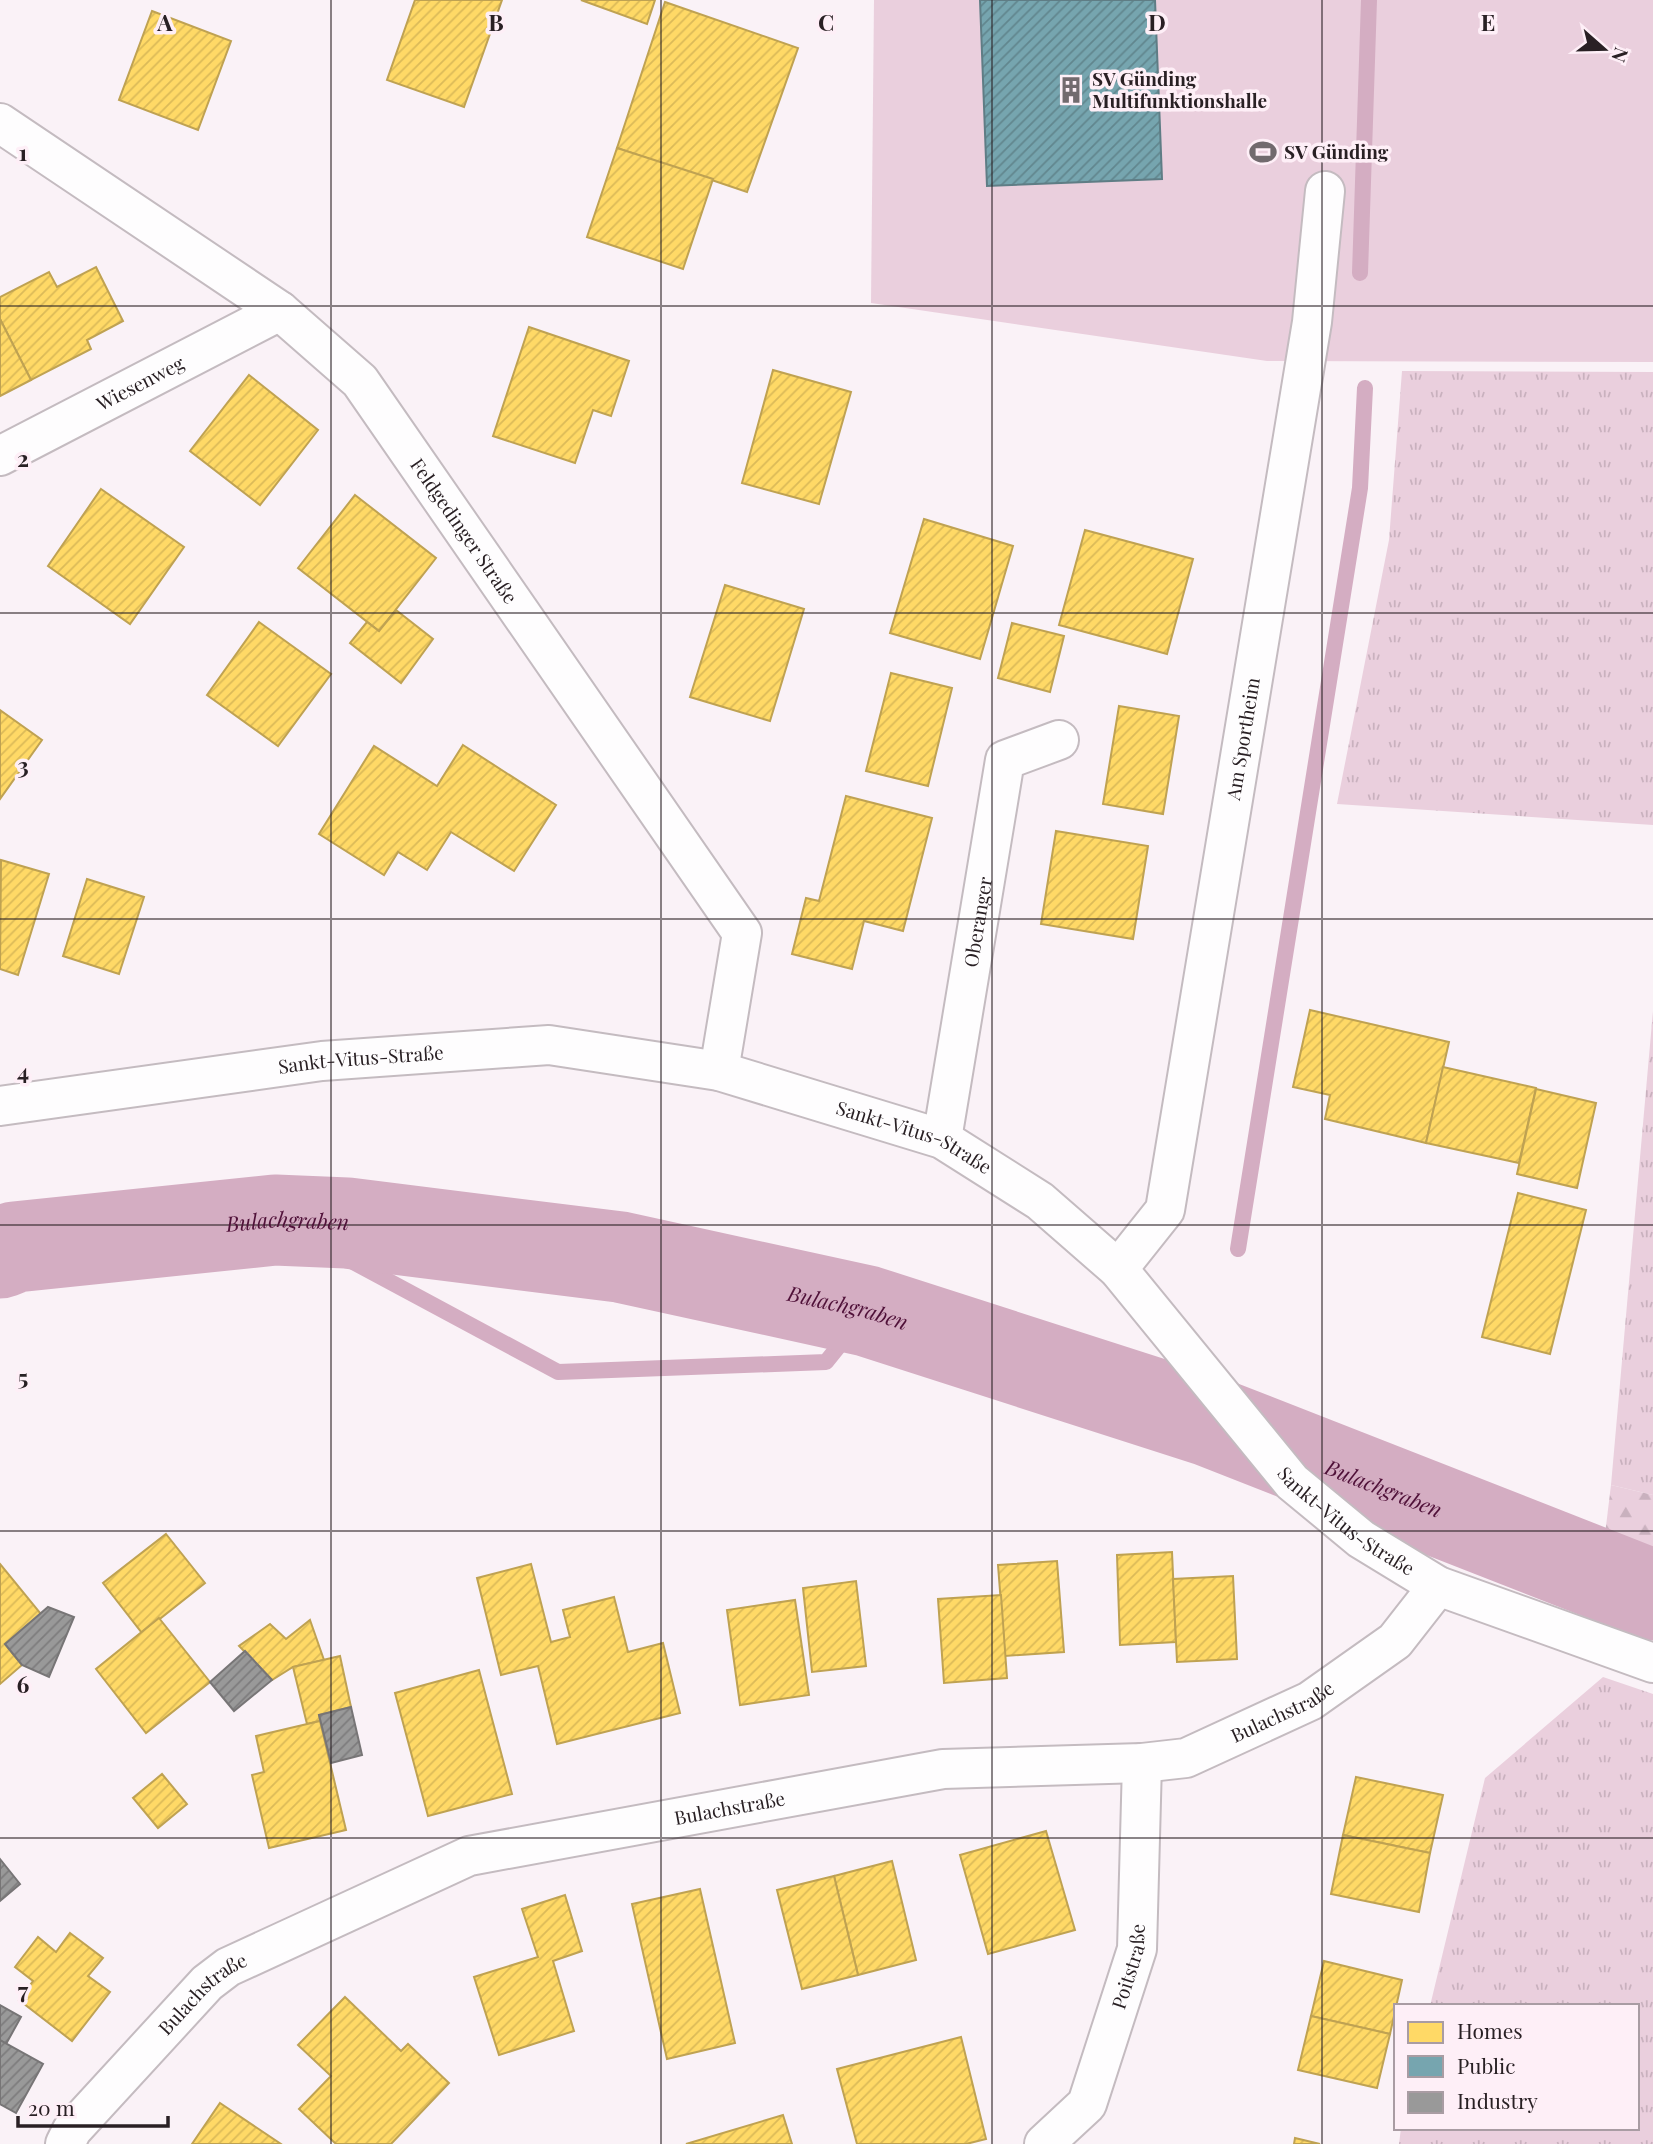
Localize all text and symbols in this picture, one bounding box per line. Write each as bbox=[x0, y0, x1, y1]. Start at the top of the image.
text: A bbox=[156, 6, 173, 37]
text: B bbox=[488, 6, 504, 37]
text: C bbox=[818, 6, 834, 37]
text: D bbox=[1148, 6, 1166, 37]
text: E bbox=[1481, 6, 1495, 37]
north arrow bbox=[1569, 14, 1639, 84]
text: N bbox=[1606, 44, 1635, 66]
place label: SV Günding Multifunktionshalle bbox=[1092, 65, 1267, 113]
building icon: SV Günding Multifunktionshalle bbox=[1056, 75, 1086, 105]
text: 1 bbox=[19, 136, 28, 167]
sports icon: SV Günding bbox=[1248, 137, 1278, 167]
place label: SV Günding bbox=[1284, 138, 1389, 164]
street label: Wiesenweg bbox=[91, 349, 188, 416]
text: 2 bbox=[17, 442, 29, 473]
street label: Feldgedinger Straße bbox=[405, 453, 524, 608]
street label: Am Sportheim bbox=[1219, 675, 1265, 803]
text: 3 bbox=[17, 749, 29, 780]
street label: Oberanger bbox=[957, 874, 997, 969]
street label: Sankt-Vitus-Straße bbox=[276, 1038, 445, 1079]
text: 4 bbox=[17, 1055, 29, 1086]
street label: Sankt-Vitus-Straße bbox=[833, 1094, 997, 1179]
water label: Bulachgraben bbox=[224, 1204, 350, 1237]
water label: Bulachgraben bbox=[784, 1278, 912, 1335]
text: 5 bbox=[18, 1361, 28, 1392]
water label: Bulachgraben bbox=[1321, 1452, 1446, 1523]
street label: Sankt-Vitus-Straße bbox=[1272, 1460, 1420, 1581]
text: 6 bbox=[17, 1668, 30, 1699]
street label: Bulachstraße bbox=[1226, 1674, 1338, 1748]
street label: Bulachstraße bbox=[672, 1784, 787, 1830]
street label: Poitstraße bbox=[1105, 1923, 1150, 2012]
street label: Bulachstraße bbox=[152, 1946, 251, 2040]
text: 7 bbox=[18, 1974, 29, 2005]
legend bbox=[1394, 2004, 1639, 2130]
text: Homes bbox=[1457, 2016, 1523, 2044]
text: Public bbox=[1457, 2051, 1515, 2079]
scale bar bbox=[18, 2084, 168, 2128]
text: Industry bbox=[1457, 2086, 1538, 2114]
text: 20 m bbox=[28, 2093, 75, 2121]

